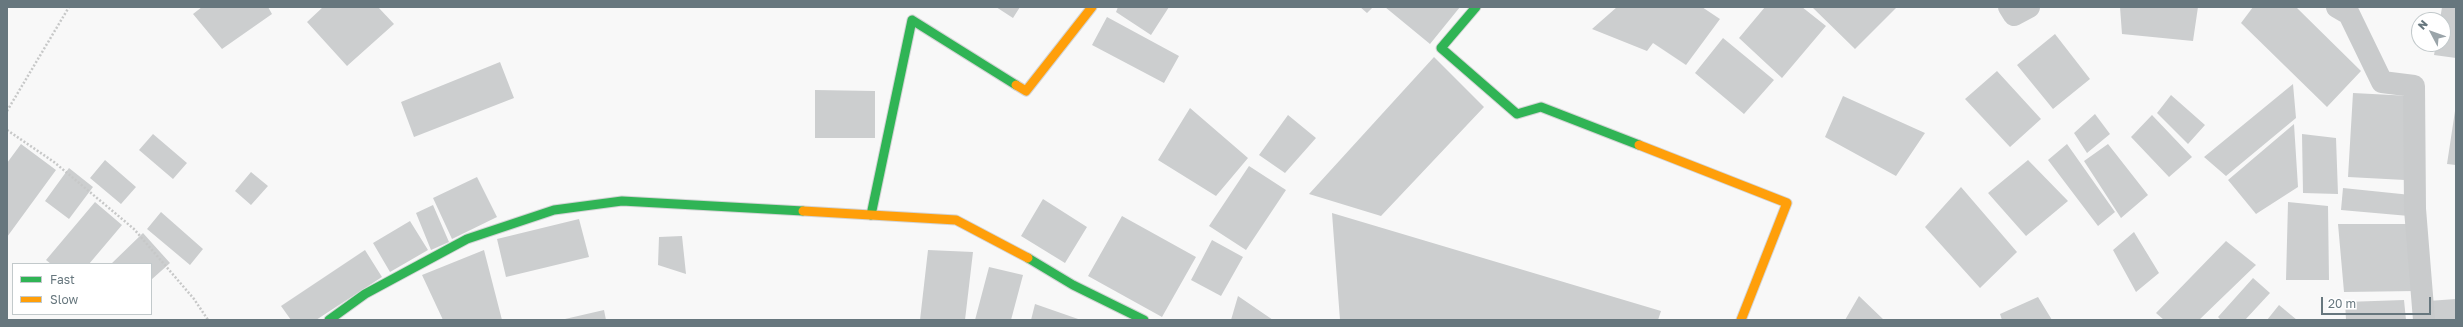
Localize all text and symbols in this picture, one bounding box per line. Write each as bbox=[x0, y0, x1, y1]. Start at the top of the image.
north arrow bbox=[2411, 12, 2451, 52]
text: N bbox=[2415, 17, 2430, 32]
legend bbox=[12, 263, 152, 315]
text: Fast bbox=[50, 272, 75, 287]
scale bar bbox=[2323, 289, 2433, 315]
text: Slow bbox=[50, 292, 78, 307]
text: 20 m bbox=[2328, 296, 2356, 311]

